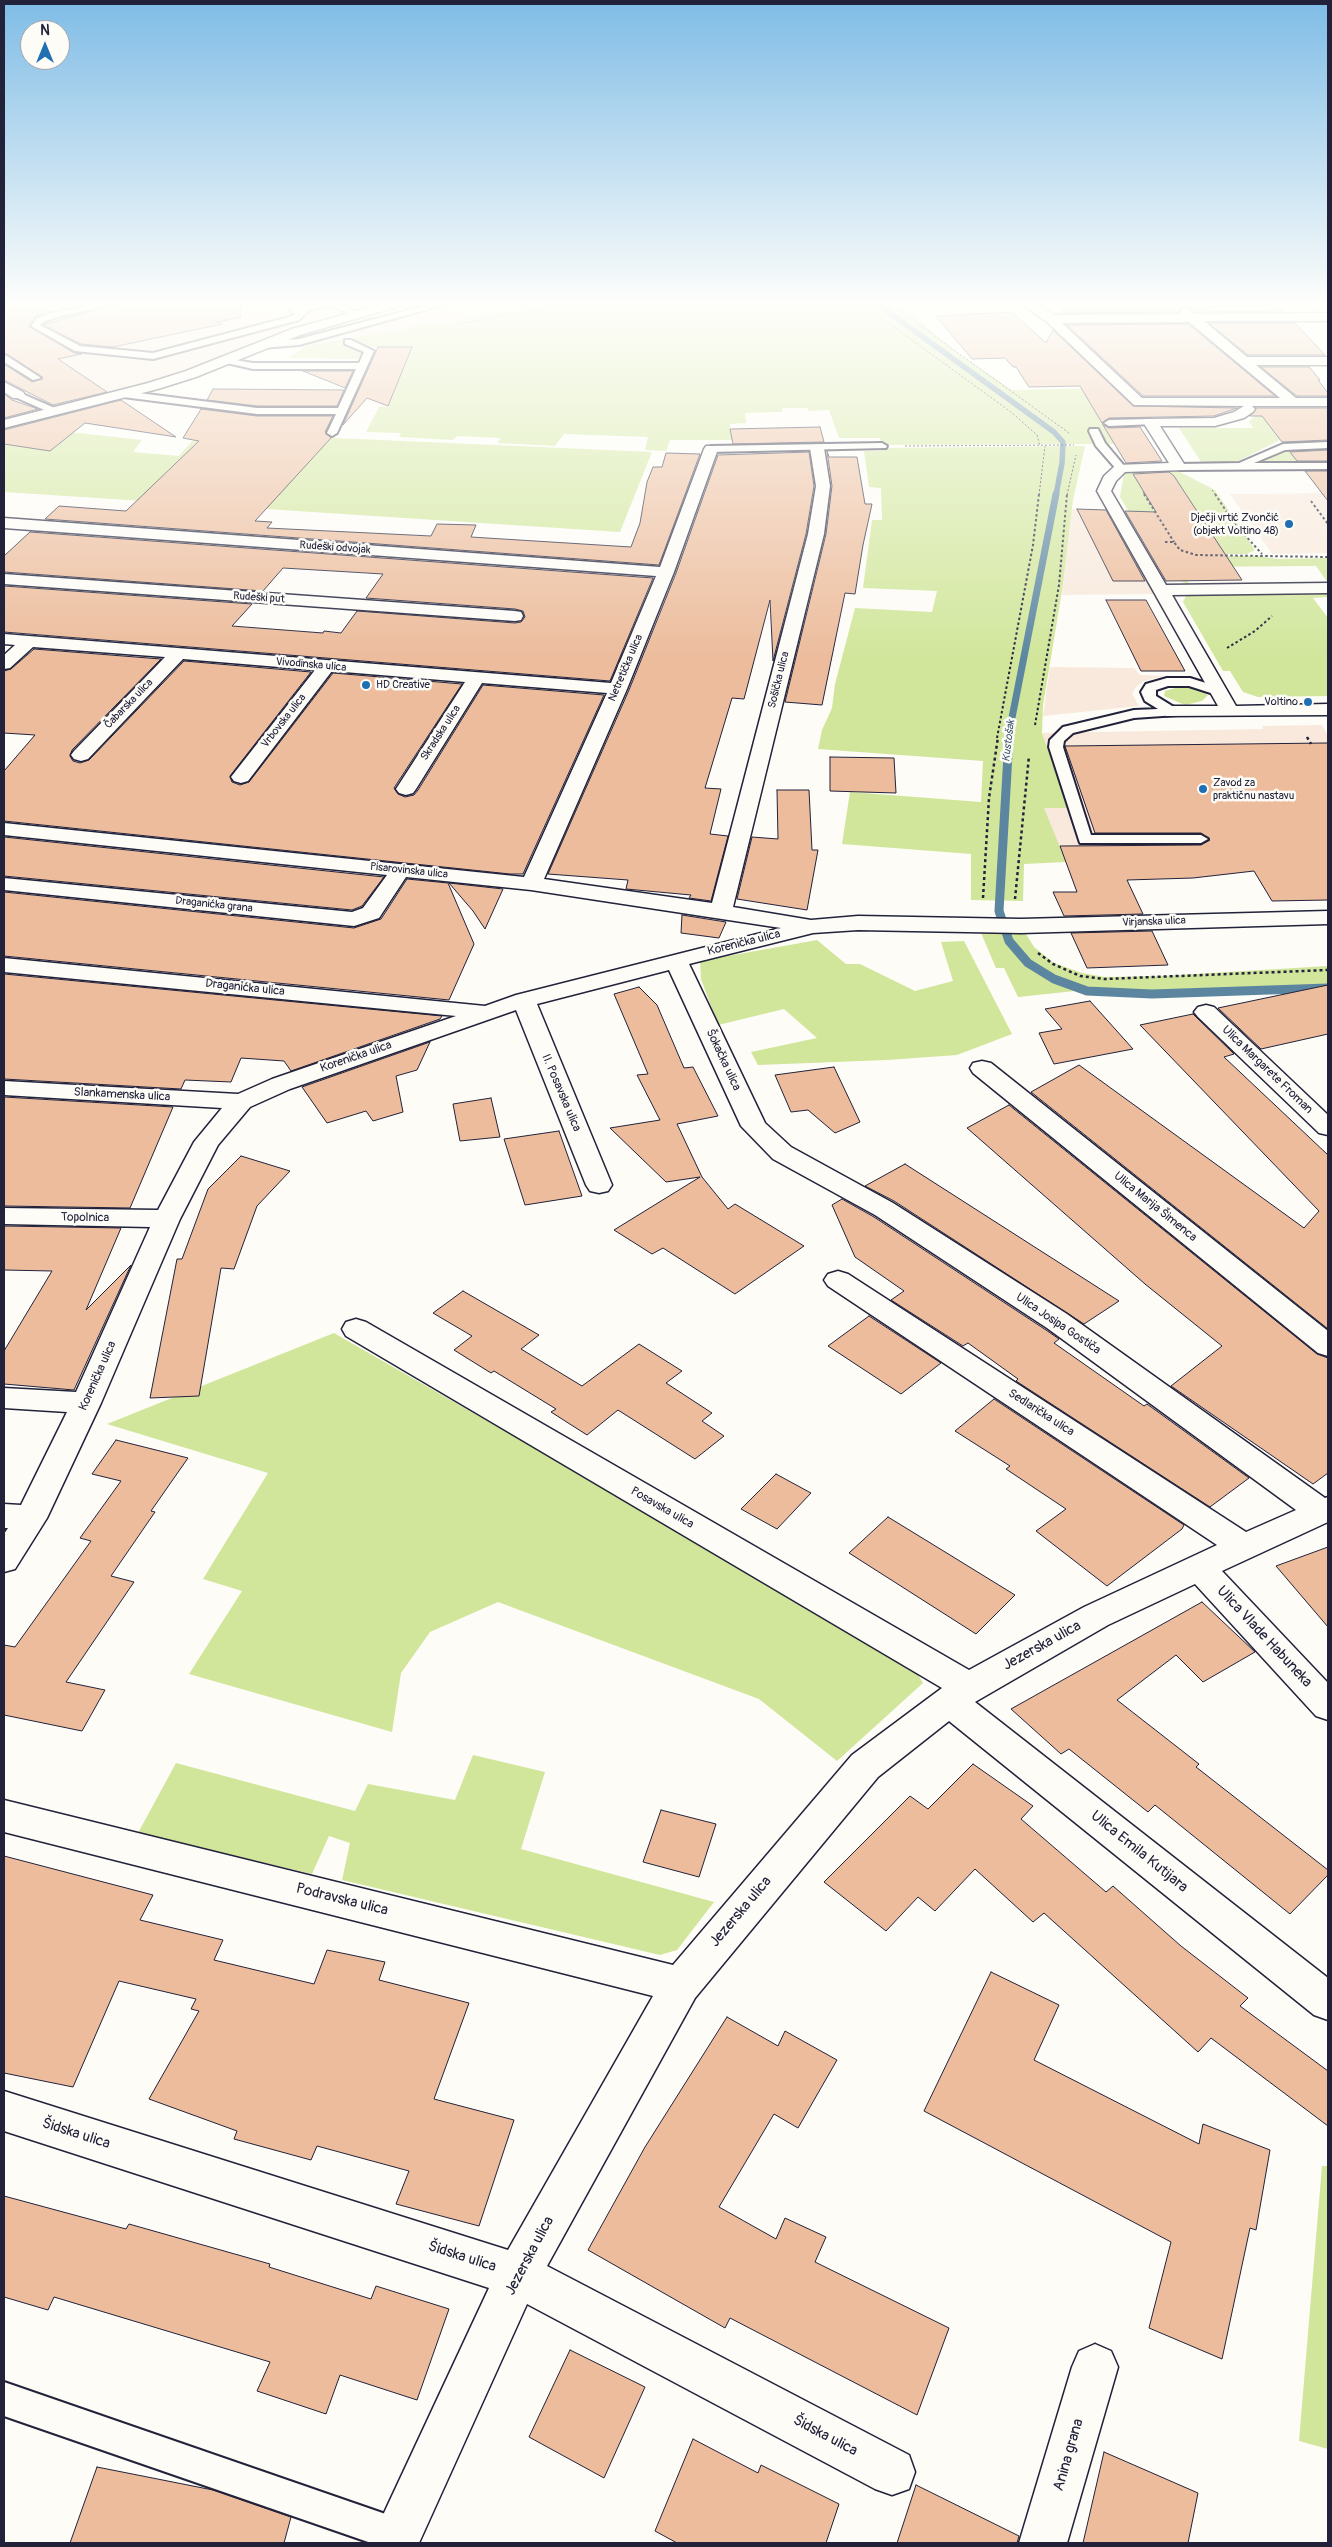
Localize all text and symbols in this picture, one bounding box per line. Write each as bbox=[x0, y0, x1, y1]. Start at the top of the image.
north arrow bbox=[20, 20, 70, 70]
text: N bbox=[40, 22, 50, 39]
place label: Dječji vrtić Zvončić (objekt Voltino 48) bbox=[1190, 511, 1279, 537]
marker: Dječji vrtić Zvončić (objekt Voltino 48) bbox=[1283, 518, 1295, 530]
street label: Rudeški odvojak bbox=[299, 539, 371, 557]
street label: Rudeški put bbox=[233, 590, 285, 606]
street label: Netretička ulica bbox=[606, 633, 646, 703]
street label: Sošička ulica bbox=[766, 650, 792, 710]
street label: Vivodinska ulica bbox=[275, 655, 347, 675]
street label: Čabarska ulica bbox=[102, 676, 156, 732]
place label: HD Creative bbox=[376, 678, 430, 692]
marker: HD Creative bbox=[360, 679, 372, 691]
street label: Vrbovska ulica bbox=[259, 691, 309, 751]
place label: Voltino bbox=[1264, 695, 1298, 709]
marker: Voltino bbox=[1302, 696, 1314, 708]
street label: Skradska ulica bbox=[418, 703, 464, 763]
water label: Kustošak bbox=[1000, 719, 1018, 763]
place label: Zavod za praktičnu nastavu bbox=[1213, 776, 1294, 802]
marker: Zavod za praktičnu nastavu bbox=[1197, 783, 1209, 795]
street label: Pisarovinska ulica bbox=[369, 860, 449, 882]
street label: Draganićka grana bbox=[175, 894, 253, 916]
street label: Virjanska ulica bbox=[1122, 914, 1186, 930]
street label: Korenička ulica bbox=[706, 927, 782, 959]
street label: Draganićka ulica bbox=[205, 977, 285, 999]
street label: Ulica Margarete Froman bbox=[1219, 1023, 1315, 1117]
street label: Šokačka ulica bbox=[702, 1027, 744, 1093]
street label: Korenička ulica bbox=[318, 1038, 394, 1076]
street label: II. Posavska ulica bbox=[538, 1052, 584, 1134]
street label: Slankamenska ulica bbox=[73, 1085, 171, 1105]
street label: Ulica Marija Šimenca bbox=[1111, 1169, 1199, 1245]
street label: Topolnica bbox=[61, 1210, 109, 1226]
street label: Ulica Josipa Gostiča bbox=[1013, 1290, 1103, 1358]
street label: Korenička ulica bbox=[76, 1339, 120, 1413]
street label: Sedlarička ulica bbox=[1005, 1386, 1077, 1440]
street label: Posavska ulica bbox=[628, 1484, 696, 1532]
street label: Ulica Vlade Habuneka bbox=[1212, 1583, 1316, 1691]
street label: Jezerska ulica bbox=[1000, 1617, 1084, 1675]
street label: Ulica Emila Kutijara bbox=[1087, 1807, 1191, 1897]
street label: Jezerska ulica bbox=[706, 1873, 776, 1951]
street label: Podravska ulica bbox=[294, 1880, 390, 1920]
street label: Šidska ulica bbox=[40, 2115, 112, 2153]
street label: Jezerska ulica bbox=[502, 2213, 558, 2299]
street label: Šidska ulica bbox=[426, 2238, 498, 2276]
street label: Šidska ulica bbox=[790, 2412, 860, 2460]
street label: Anina grana bbox=[1050, 2417, 1088, 2493]

